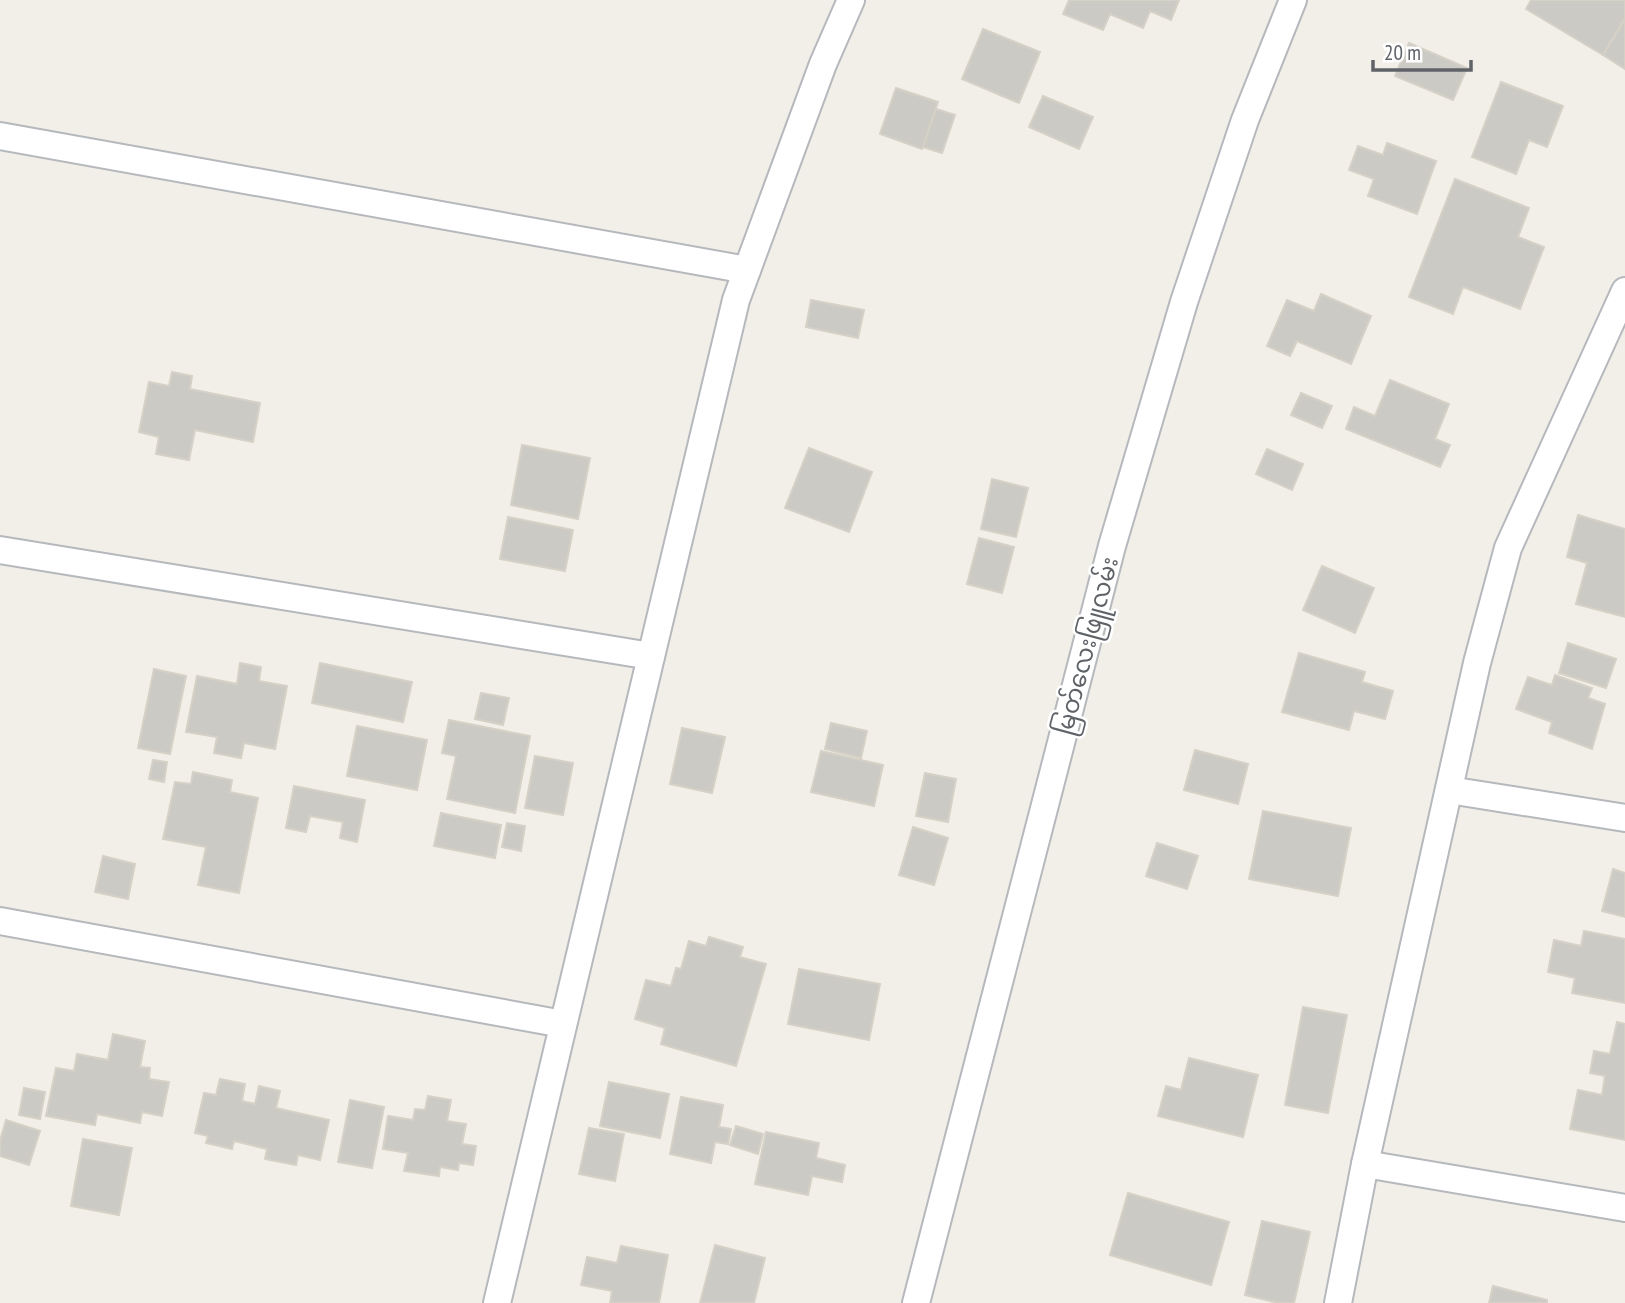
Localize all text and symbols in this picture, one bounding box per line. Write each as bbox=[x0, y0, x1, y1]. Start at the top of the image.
scale bar bbox=[1373, 28, 1471, 72]
text: 20 m bbox=[1384, 39, 1421, 66]
street label: မြတ်လေးဖြူလမ်း bbox=[1048, 553, 1129, 739]

